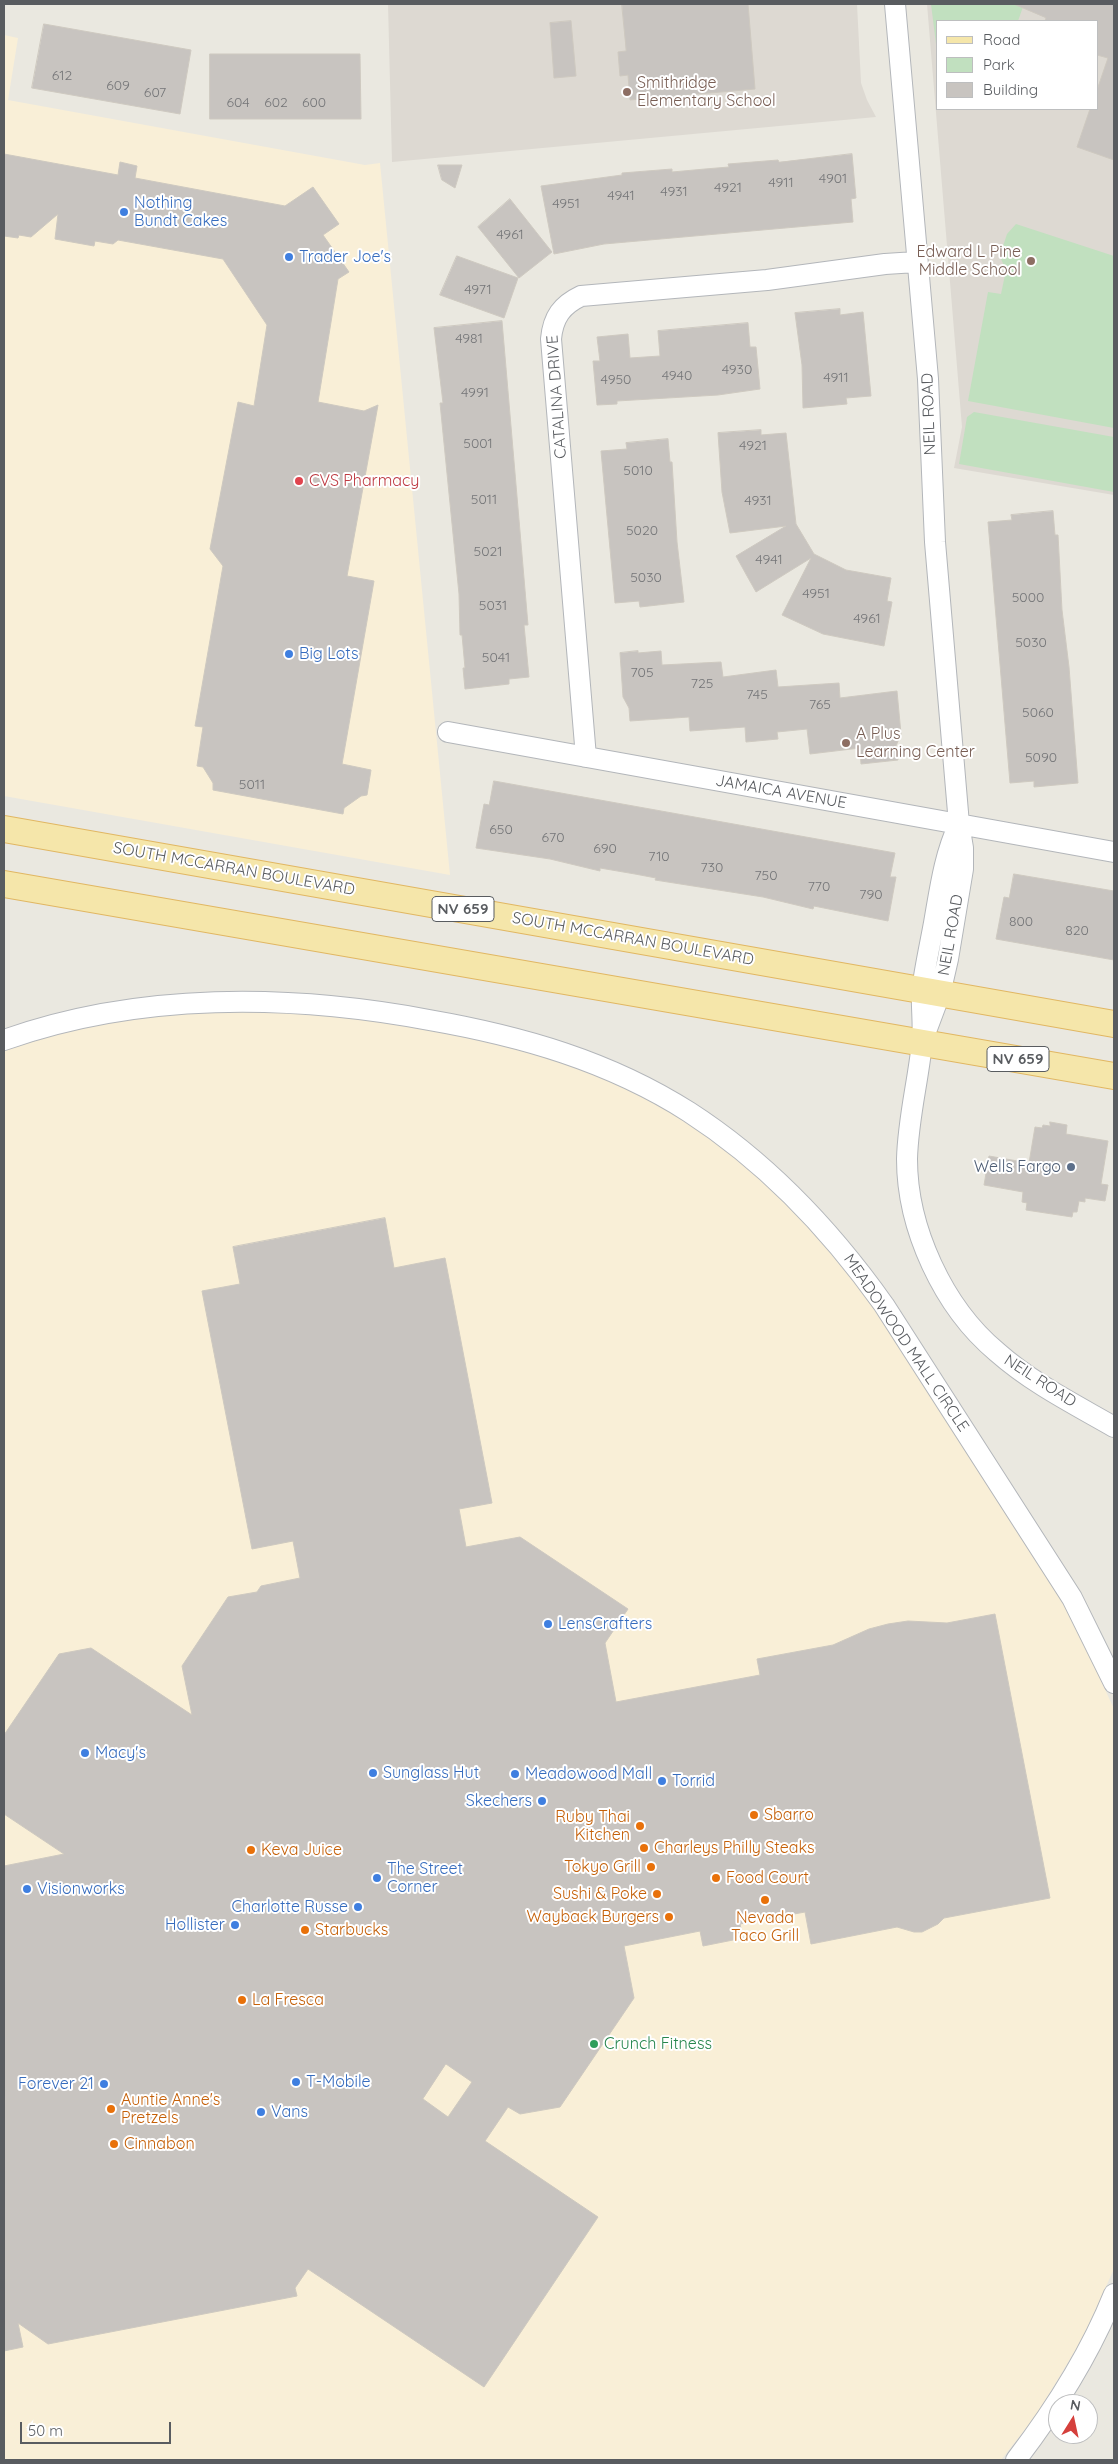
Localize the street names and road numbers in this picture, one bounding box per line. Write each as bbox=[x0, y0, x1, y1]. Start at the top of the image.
street label: CATALINA DRIVE bbox=[543, 334, 571, 460]
street label: NEIL ROAD bbox=[918, 373, 940, 455]
street label: JAMAICA AVENUE bbox=[714, 771, 848, 813]
street label: SOUTH MCCARRAN BOULEVARD bbox=[112, 838, 356, 900]
street label: NEIL ROAD bbox=[934, 893, 968, 977]
road number: NV 659 bbox=[432, 896, 494, 922]
street label: SOUTH MCCARRAN BOULEVARD bbox=[511, 908, 755, 970]
road number: NV 659 bbox=[987, 1046, 1049, 1072]
street label: MEADOWOOD MALL CIRCLE bbox=[839, 1251, 973, 1435]
street label: NEIL ROAD bbox=[1000, 1351, 1080, 1411]

